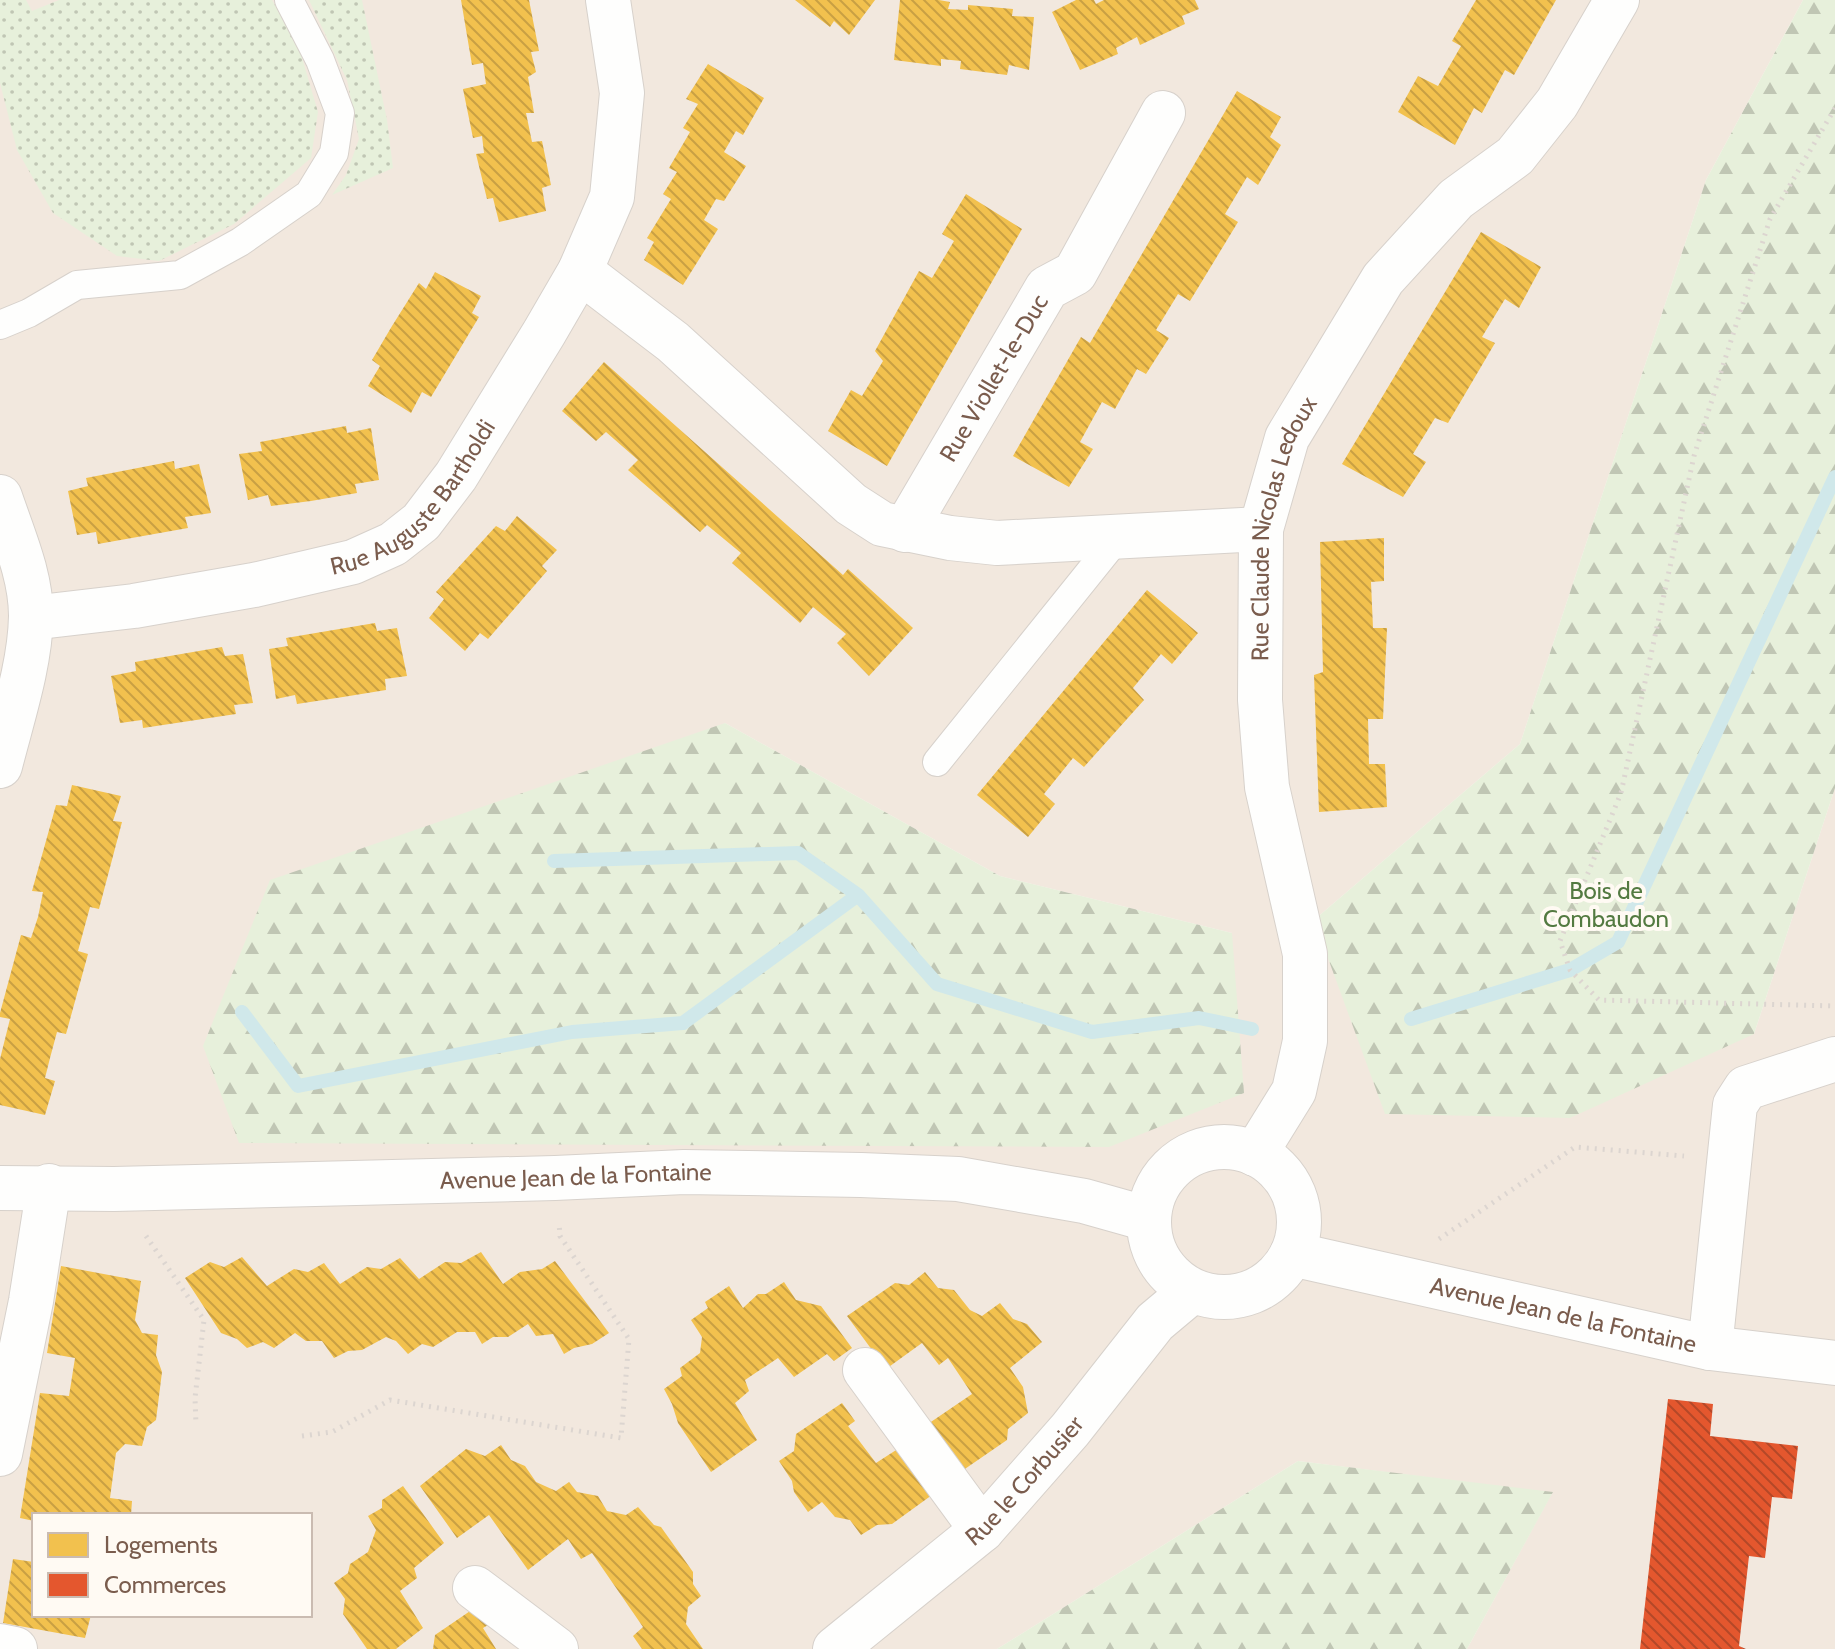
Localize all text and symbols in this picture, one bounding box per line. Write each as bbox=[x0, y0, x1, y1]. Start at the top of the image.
street label: Rue Viollet-le-Duc bbox=[933, 289, 1054, 467]
street label: Rue Claude Nicolas Ledoux bbox=[1245, 390, 1323, 661]
street label: Rue Auguste Bartholdi bbox=[327, 414, 501, 581]
park label: Bois de Combaudon bbox=[1543, 876, 1669, 933]
street label: Avenue Jean de la Fontaine bbox=[440, 1157, 712, 1195]
street label: Avenue Jean de la Fontaine bbox=[1427, 1271, 1699, 1358]
street label: Rue le Corbusier bbox=[959, 1410, 1090, 1552]
legend bbox=[32, 1513, 312, 1617]
text: Logements bbox=[104, 1530, 218, 1559]
text: Commerces bbox=[104, 1570, 226, 1599]

